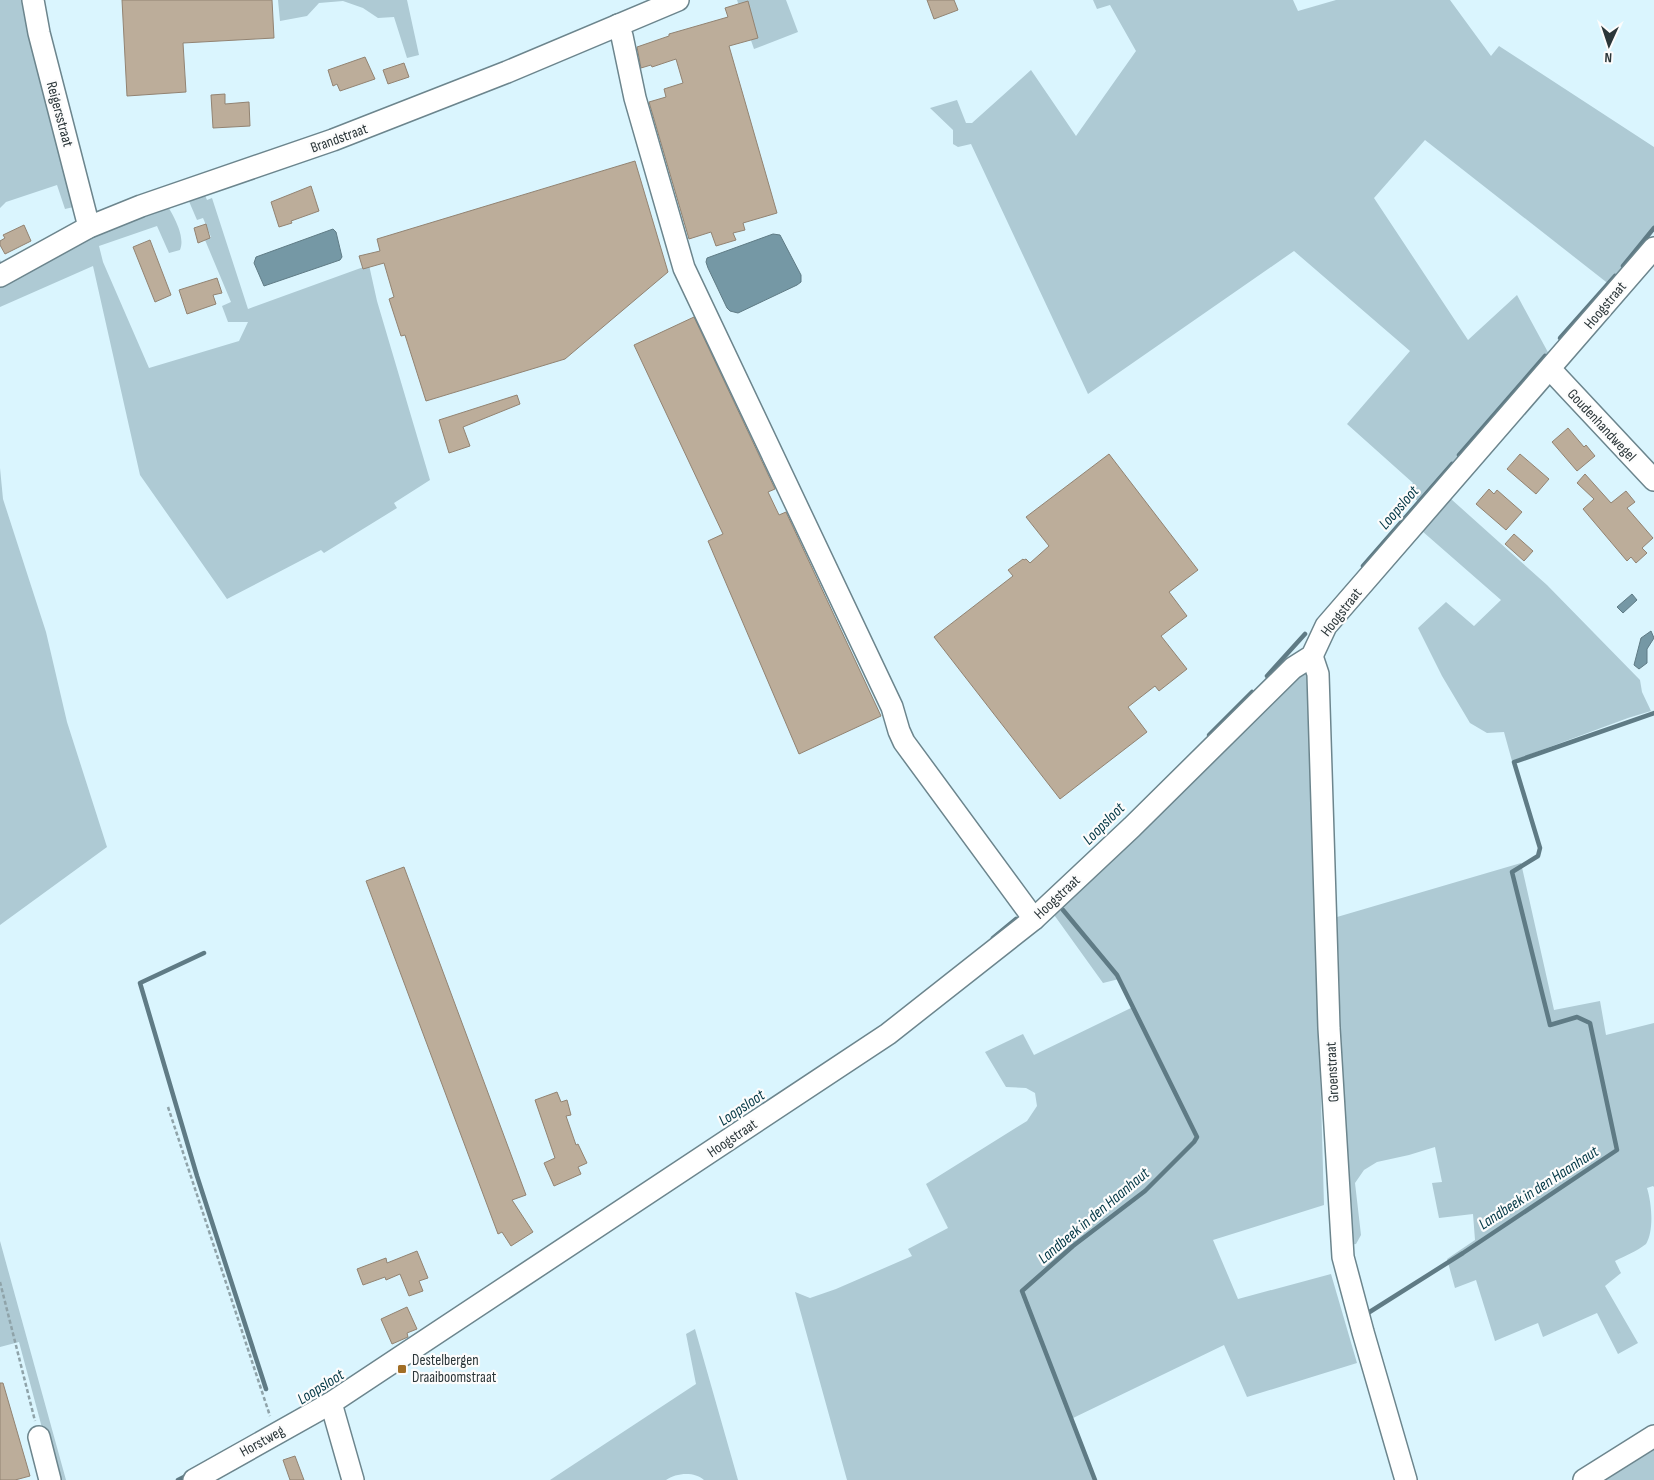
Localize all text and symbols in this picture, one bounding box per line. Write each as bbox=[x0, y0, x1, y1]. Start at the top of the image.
north arrow bbox=[1584, 20, 1634, 70]
text: N bbox=[1604, 49, 1613, 66]
street label: Reigersstraat bbox=[42, 79, 77, 149]
street label: Brandstraat bbox=[308, 119, 371, 158]
street label: Hoogstraat bbox=[1580, 277, 1631, 333]
street label: Goudenhandwegel bbox=[1563, 385, 1640, 466]
water label: Loopsloot bbox=[1375, 481, 1424, 534]
street label: Hoogstraat bbox=[1317, 584, 1366, 640]
water label: Loopsloot bbox=[1079, 798, 1130, 849]
street label: Hoogstraat bbox=[1030, 871, 1085, 923]
street label: Groenstraat bbox=[1321, 1041, 1344, 1103]
water label: Loopsloot bbox=[715, 1085, 769, 1130]
street label: Hoogstraat bbox=[704, 1115, 761, 1162]
water label: Landbeek in den Haanhaut bbox=[1475, 1142, 1603, 1234]
water label: Landbeek in den Haanhaut bbox=[1035, 1163, 1154, 1268]
place label: Destelbergen Draaiboomstraat bbox=[412, 1351, 497, 1387]
marker: Destelbergen Draaiboomstraat bbox=[396, 1363, 408, 1375]
water label: Loopsloot bbox=[294, 1365, 349, 1409]
street label: Horstweg bbox=[237, 1421, 288, 1461]

